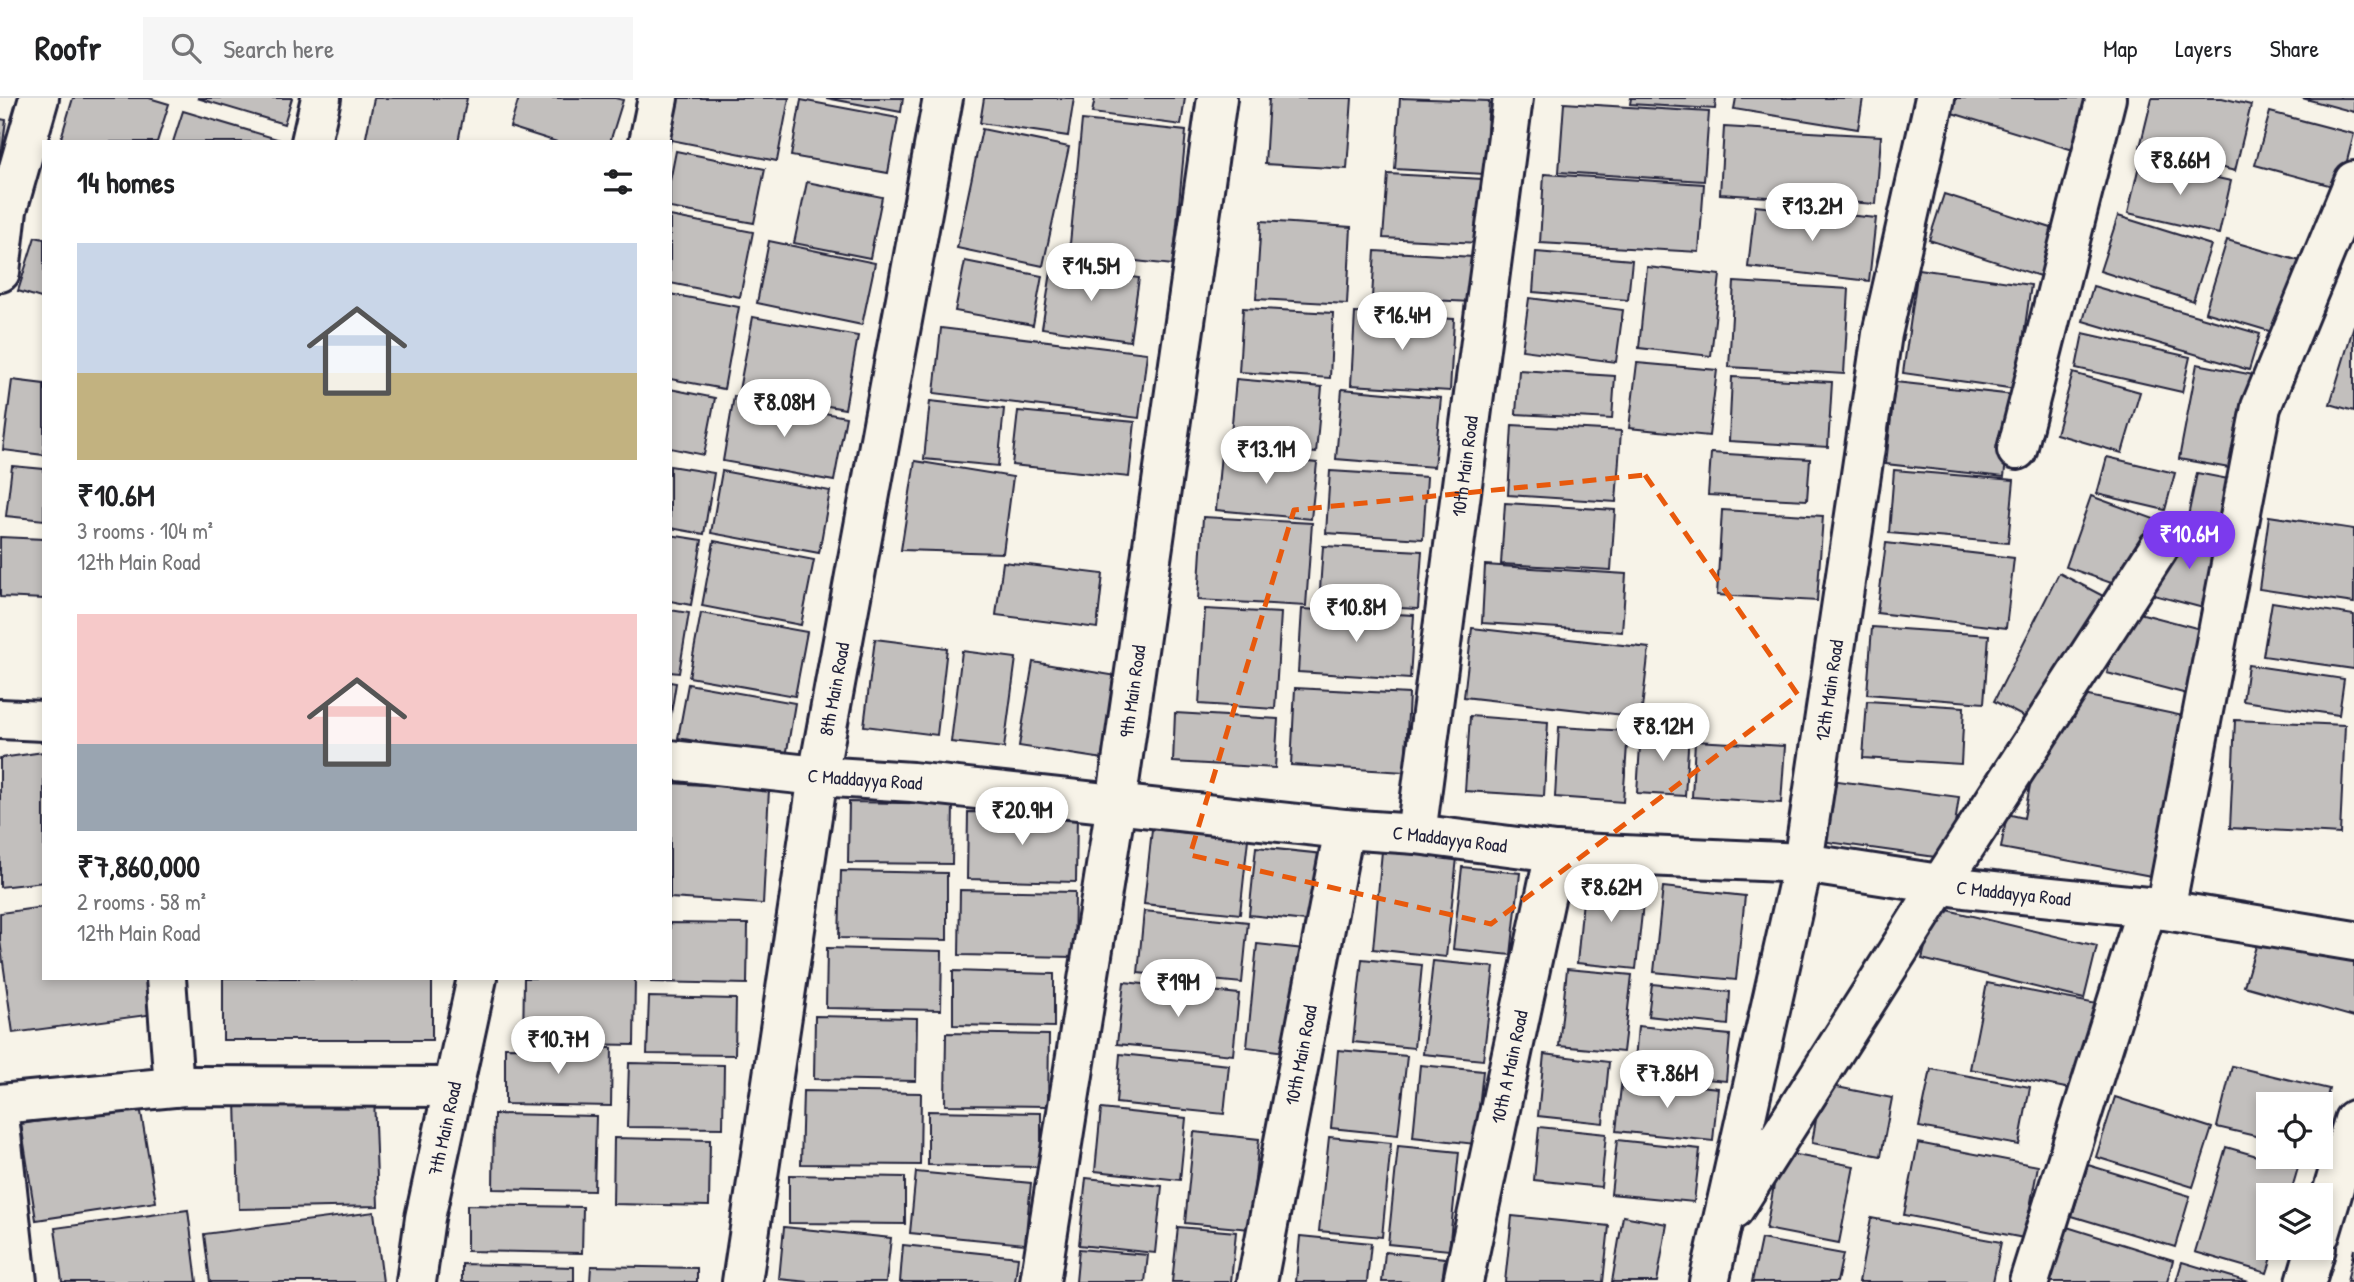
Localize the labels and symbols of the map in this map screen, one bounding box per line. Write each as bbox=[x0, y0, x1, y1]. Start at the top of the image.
pin: ₹8.66M bbox=[2123, 138, 2237, 197]
pin: ₹13.2M bbox=[1755, 184, 1869, 243]
pin: ₹14.5M bbox=[1034, 244, 1148, 303]
pin: ₹16.4M bbox=[1345, 292, 1459, 352]
pin: ₹8.08M bbox=[727, 380, 841, 439]
street label: 10th Main Road bbox=[1445, 414, 1484, 518]
pin: ₹13.1M bbox=[1209, 426, 1323, 486]
pin: ₹10.6M bbox=[2132, 512, 2246, 571]
pin: ₹10.8M bbox=[1299, 584, 1413, 644]
street label: 12th Main Road bbox=[1808, 637, 1849, 743]
street label: 8th Main Road bbox=[813, 640, 855, 738]
street label: 9th Main Road bbox=[1113, 643, 1152, 739]
pin: ₹8.12M bbox=[1606, 704, 1720, 763]
street label: C Maddayya Road bbox=[806, 762, 924, 796]
pin: ₹20.9M bbox=[965, 788, 1079, 847]
street label: C Maddayya Road bbox=[1392, 819, 1509, 859]
pin: ₹8.62M bbox=[1554, 864, 1668, 924]
street label: C Maddayya Road bbox=[1955, 874, 2073, 912]
pin: ₹19M bbox=[1137, 960, 1219, 1019]
street label: 10th Main Road bbox=[1278, 1002, 1323, 1107]
street label: 10th A Main Road bbox=[1484, 1007, 1534, 1126]
pin: ₹10.7M bbox=[501, 1016, 615, 1076]
pin: ₹7.86M bbox=[1610, 1051, 1724, 1110]
street label: 7th Main Road bbox=[422, 1079, 467, 1178]

